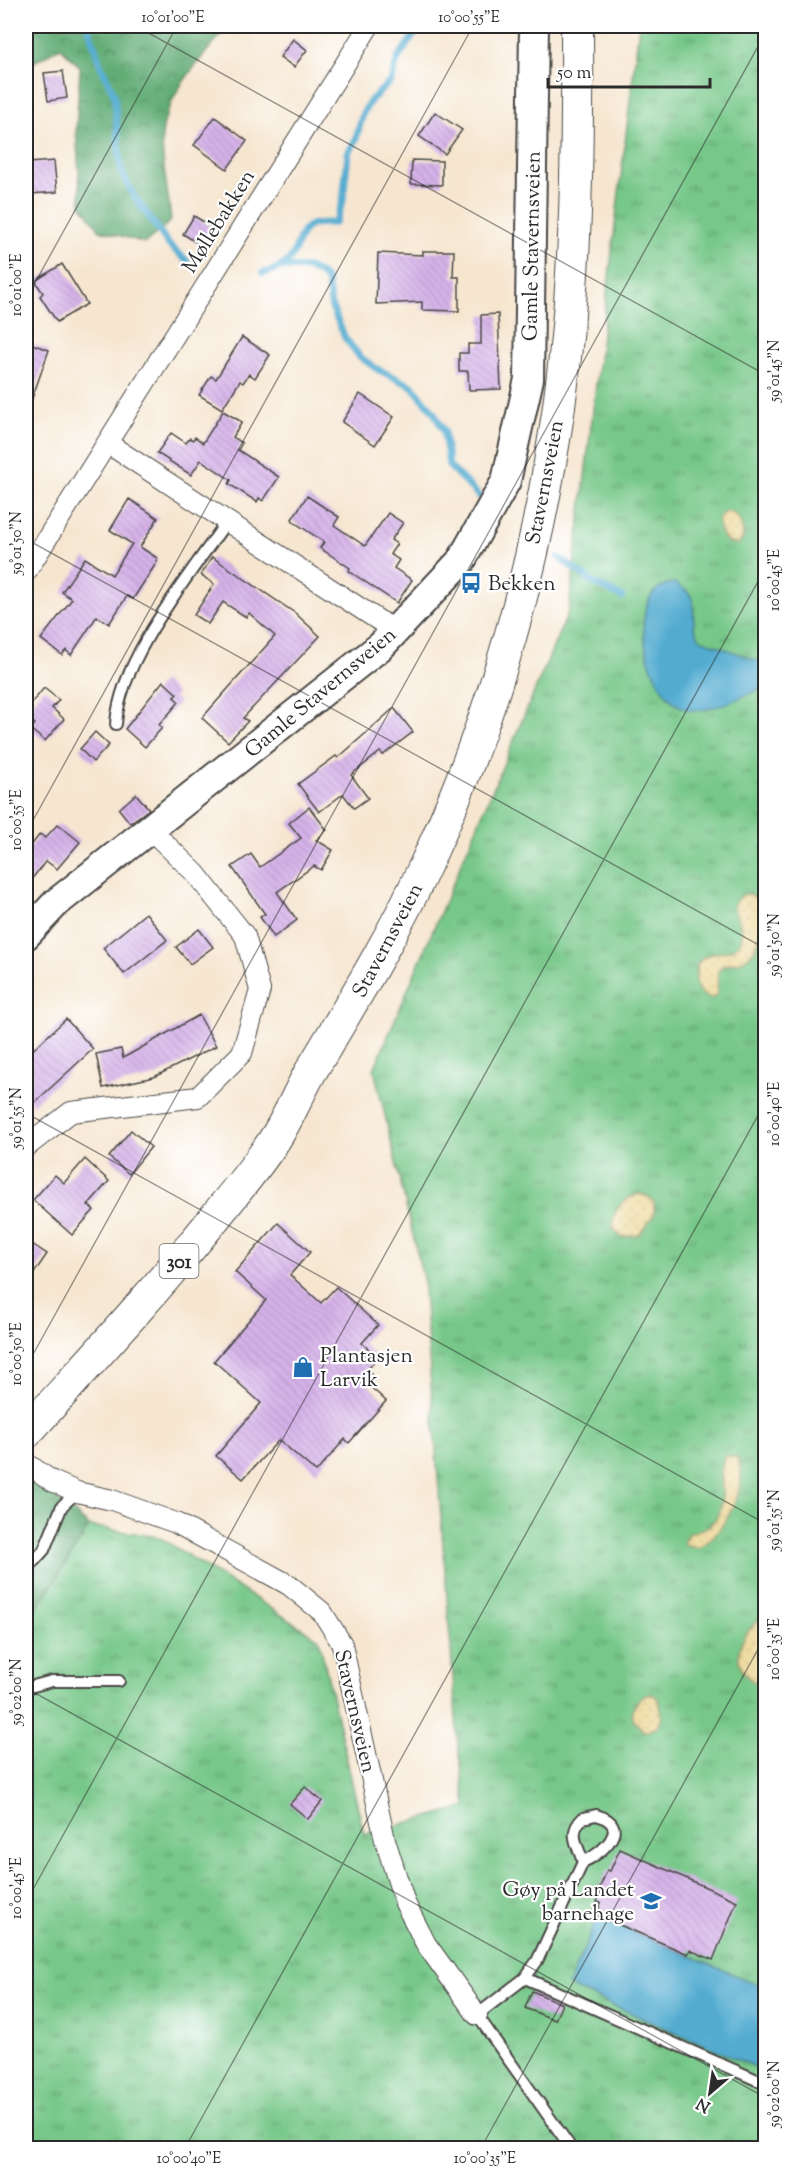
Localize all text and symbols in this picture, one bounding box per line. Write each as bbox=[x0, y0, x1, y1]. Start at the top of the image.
text: 10°01'00"E bbox=[141, 8, 205, 29]
text: 10°00'55"E bbox=[438, 8, 500, 29]
scale bar bbox=[548, 51, 710, 89]
text: 50 m bbox=[556, 61, 592, 87]
street label: Gamle Stavernsveien bbox=[516, 151, 550, 341]
street label: Møllebakken bbox=[176, 164, 263, 280]
text: 10°01'00"E bbox=[7, 253, 28, 317]
text: 59°01'45"N bbox=[765, 340, 786, 403]
street label: Stavernsveien bbox=[519, 418, 573, 547]
text: 59°01'50"N bbox=[7, 511, 28, 576]
text: 10°00'45"E bbox=[765, 549, 786, 611]
place label: Bekken bbox=[488, 570, 556, 600]
bus stop icon: Bekken bbox=[459, 571, 483, 595]
street label: Gamle Stavernsveien bbox=[239, 621, 404, 766]
text: 10°00'55"E bbox=[7, 789, 28, 851]
street label: Stavernsveien bbox=[346, 878, 432, 1004]
text: 59°01'50"N bbox=[765, 913, 786, 978]
text: 10°00'40"E bbox=[765, 1082, 786, 1146]
text: 59°01'55"N bbox=[7, 1087, 28, 1150]
road number: 301 bbox=[160, 1244, 198, 1278]
text: 10°00'50"E bbox=[7, 1322, 28, 1386]
place label: Plantasjen Larvik bbox=[320, 1342, 413, 1396]
shop icon: Plantasjen Larvik bbox=[291, 1355, 315, 1379]
text: 59°01'55"N bbox=[765, 1489, 786, 1552]
text: 10°00'35"E bbox=[765, 1618, 786, 1680]
street label: Stavernsveien bbox=[325, 1647, 383, 1776]
text: 59°02'00"N bbox=[7, 1658, 28, 1727]
text: 10°00'45"E bbox=[7, 1857, 28, 1919]
place label: Gøy på Landet barnehage bbox=[502, 1876, 634, 1930]
school or university icon: Gøy på Landet barnehage bbox=[639, 1889, 663, 1913]
text: 59°02'00"N bbox=[765, 2060, 786, 2129]
north arrow bbox=[680, 2063, 740, 2123]
text: N bbox=[693, 2091, 715, 2117]
text: 10°00'40"E bbox=[157, 2149, 221, 2170]
text: 10°00'35"E bbox=[454, 2149, 516, 2170]

